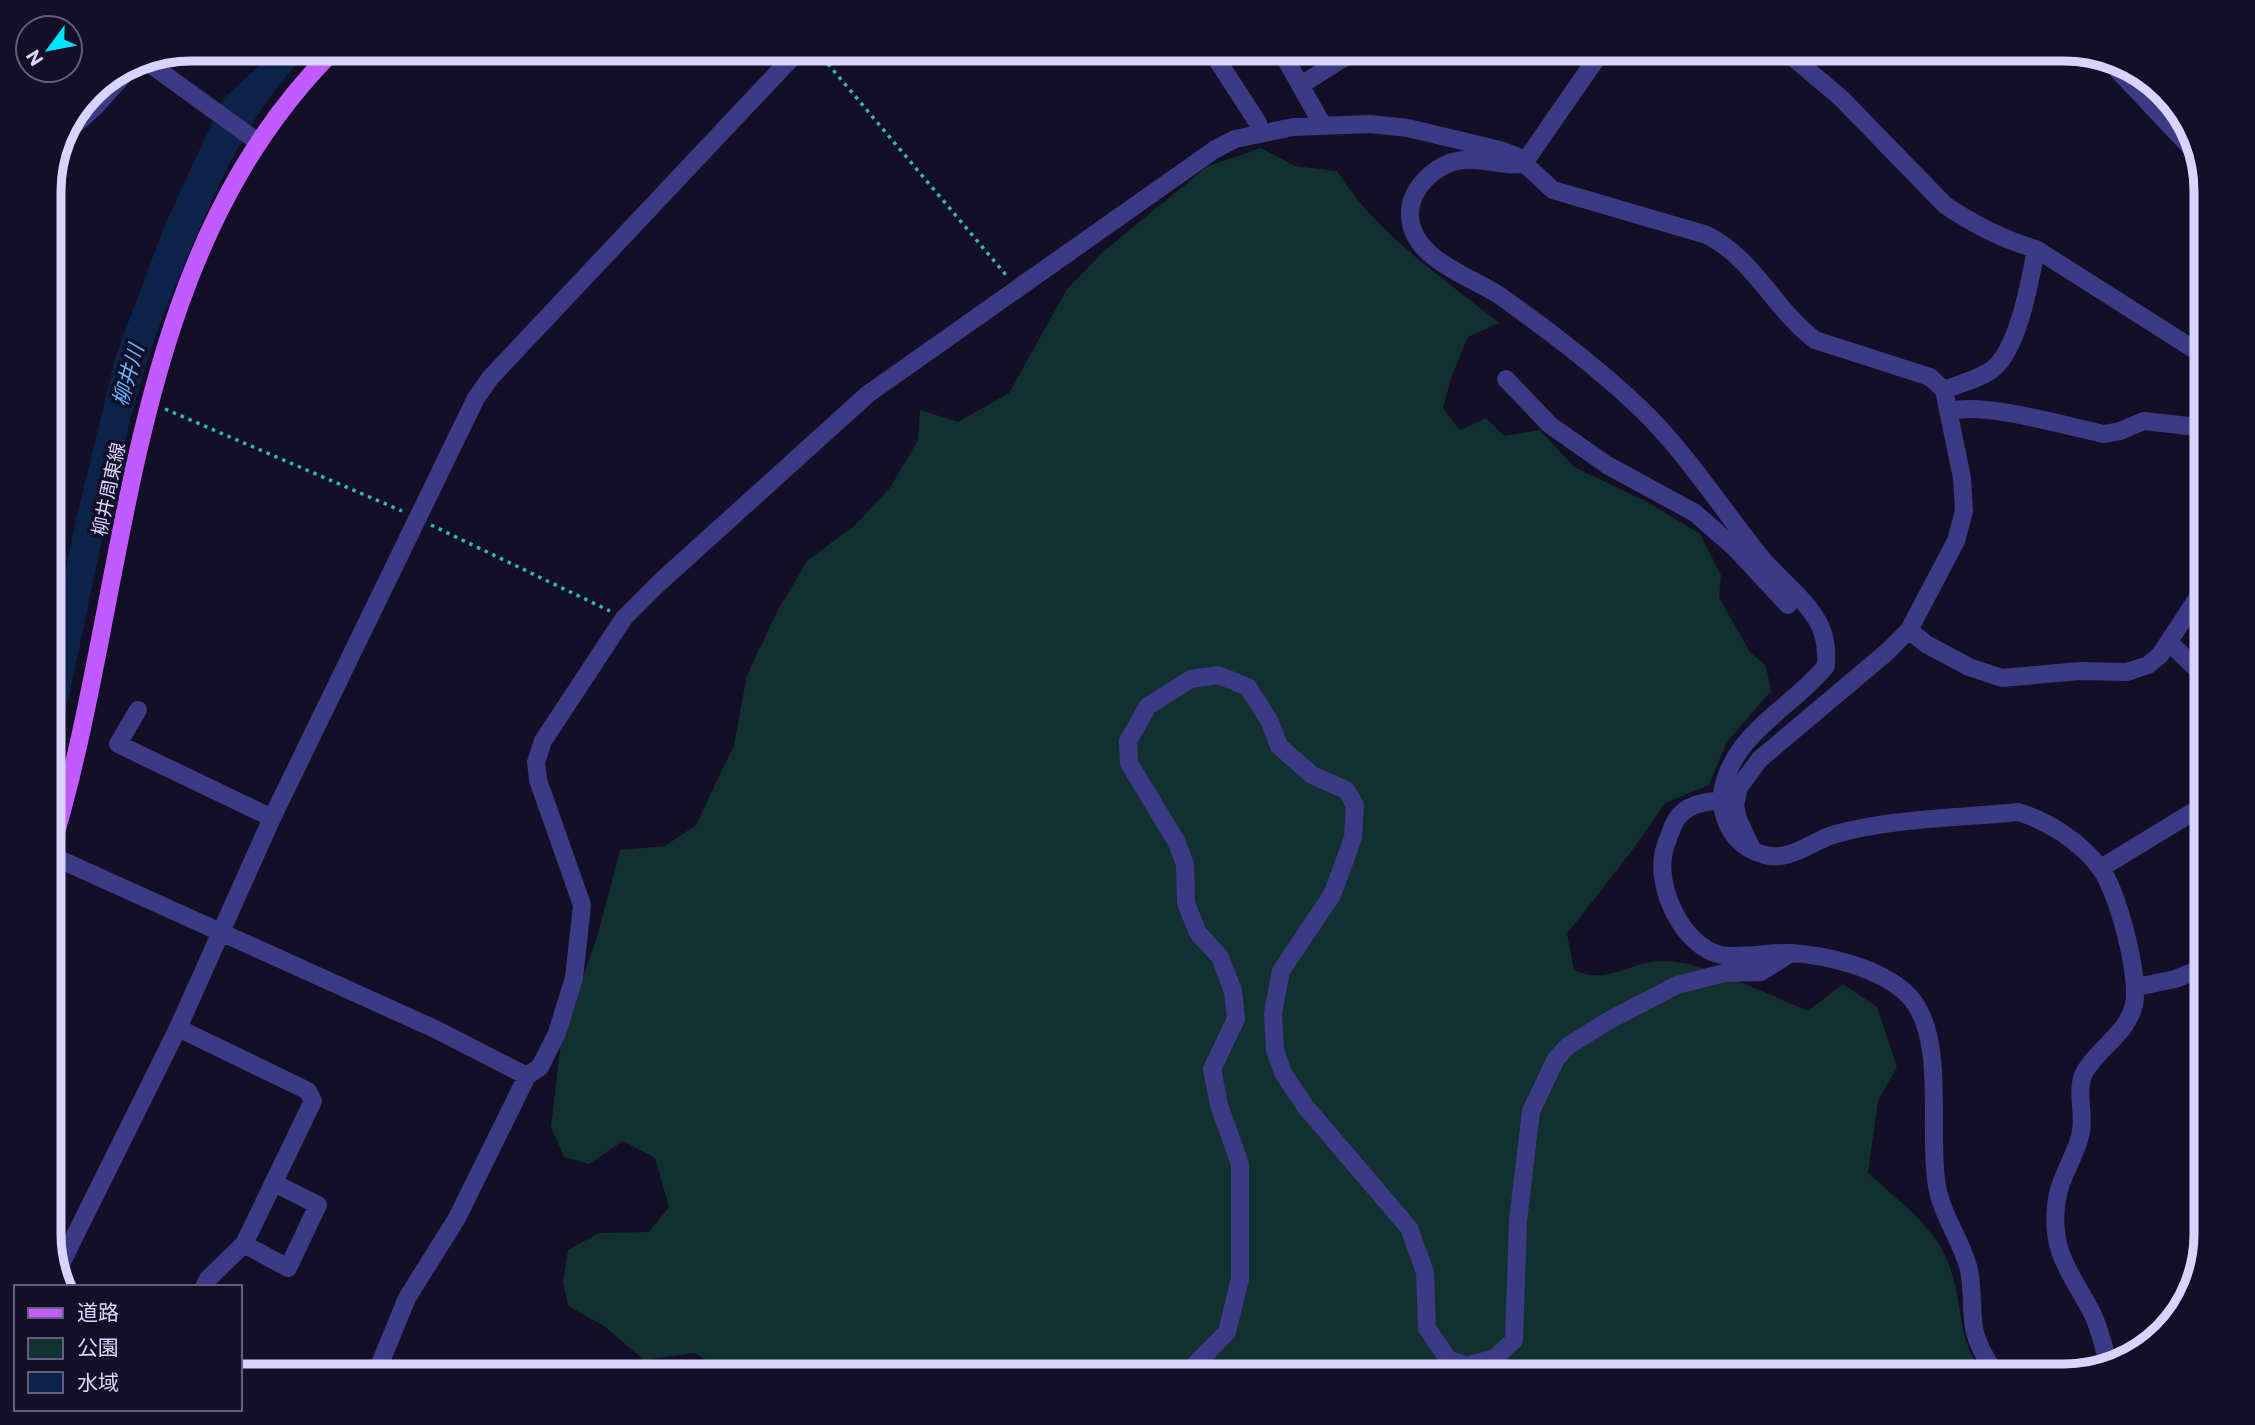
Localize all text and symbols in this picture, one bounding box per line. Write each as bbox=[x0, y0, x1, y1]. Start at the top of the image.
north arrow bbox=[14, 14, 84, 84]
text: N bbox=[21, 46, 48, 70]
water label: 柳井川 bbox=[106, 339, 148, 409]
street label: 柳井周東線 bbox=[87, 440, 129, 538]
legend bbox=[14, 1285, 242, 1411]
text: 道路 bbox=[77, 1299, 119, 1324]
text: 公園 bbox=[77, 1334, 119, 1359]
text: 水域 bbox=[77, 1369, 119, 1394]

